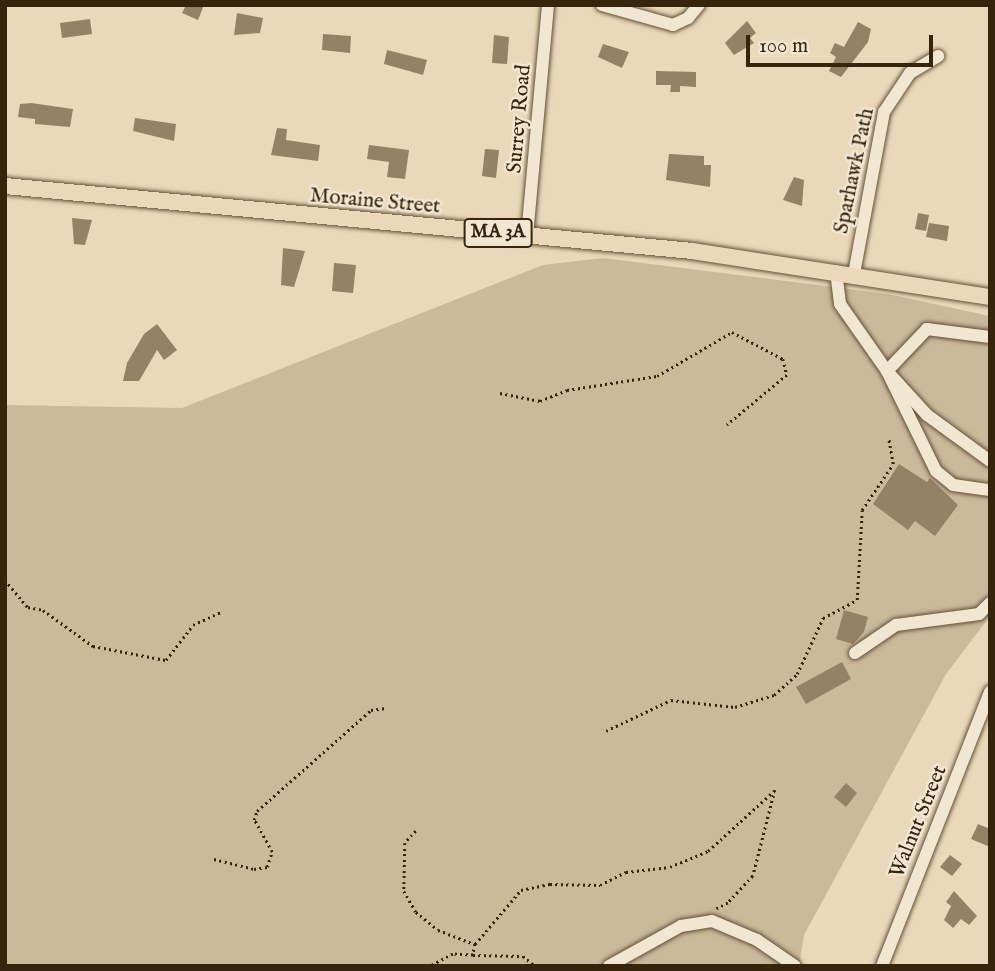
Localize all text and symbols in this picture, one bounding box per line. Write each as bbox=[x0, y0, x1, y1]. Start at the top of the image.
scale bar bbox=[750, 21, 937, 65]
text: 100 m bbox=[759, 33, 808, 60]
street label: Surrey Road bbox=[503, 64, 537, 174]
street label: Sparhawk Path bbox=[829, 106, 881, 236]
street label: Moraine Street bbox=[309, 184, 441, 220]
road number: MA 3A bbox=[463, 218, 533, 248]
street label: Walnut Street bbox=[885, 762, 953, 882]

